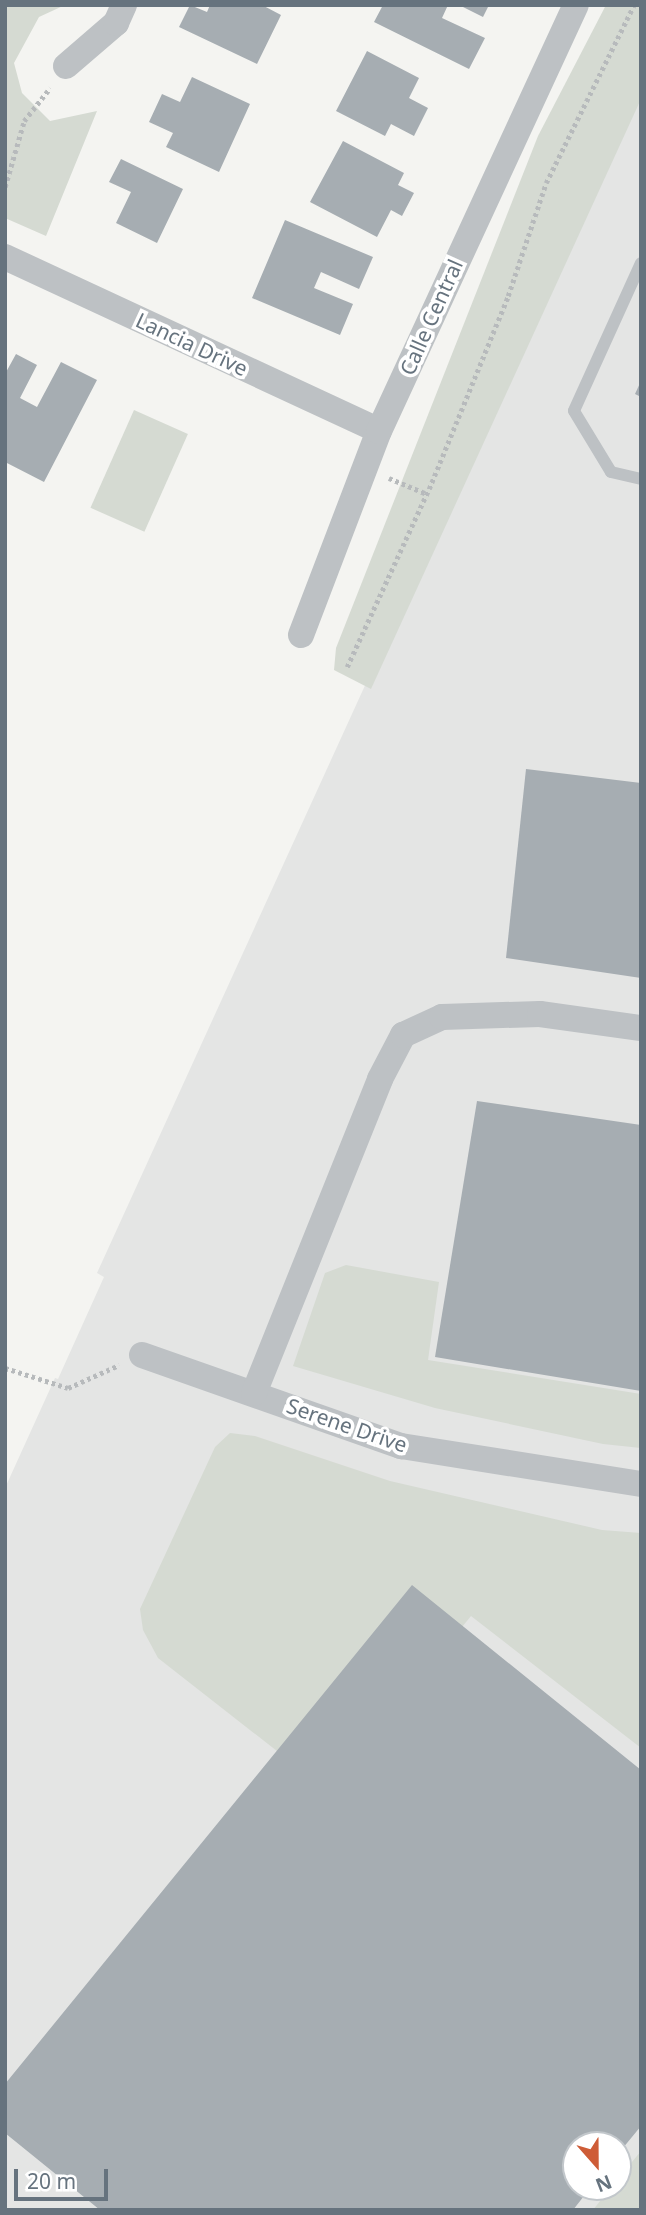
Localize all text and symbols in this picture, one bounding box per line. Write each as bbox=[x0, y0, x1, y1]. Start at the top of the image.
street label: Calle Central bbox=[394, 255, 468, 379]
street label: Lancia Drive bbox=[132, 307, 252, 381]
street label: Serene Drive bbox=[283, 1393, 411, 1457]
north arrow bbox=[562, 2131, 632, 2201]
scale bar bbox=[18, 2156, 112, 2200]
text: 20 m bbox=[27, 2167, 76, 2195]
text: N bbox=[592, 2169, 616, 2199]

